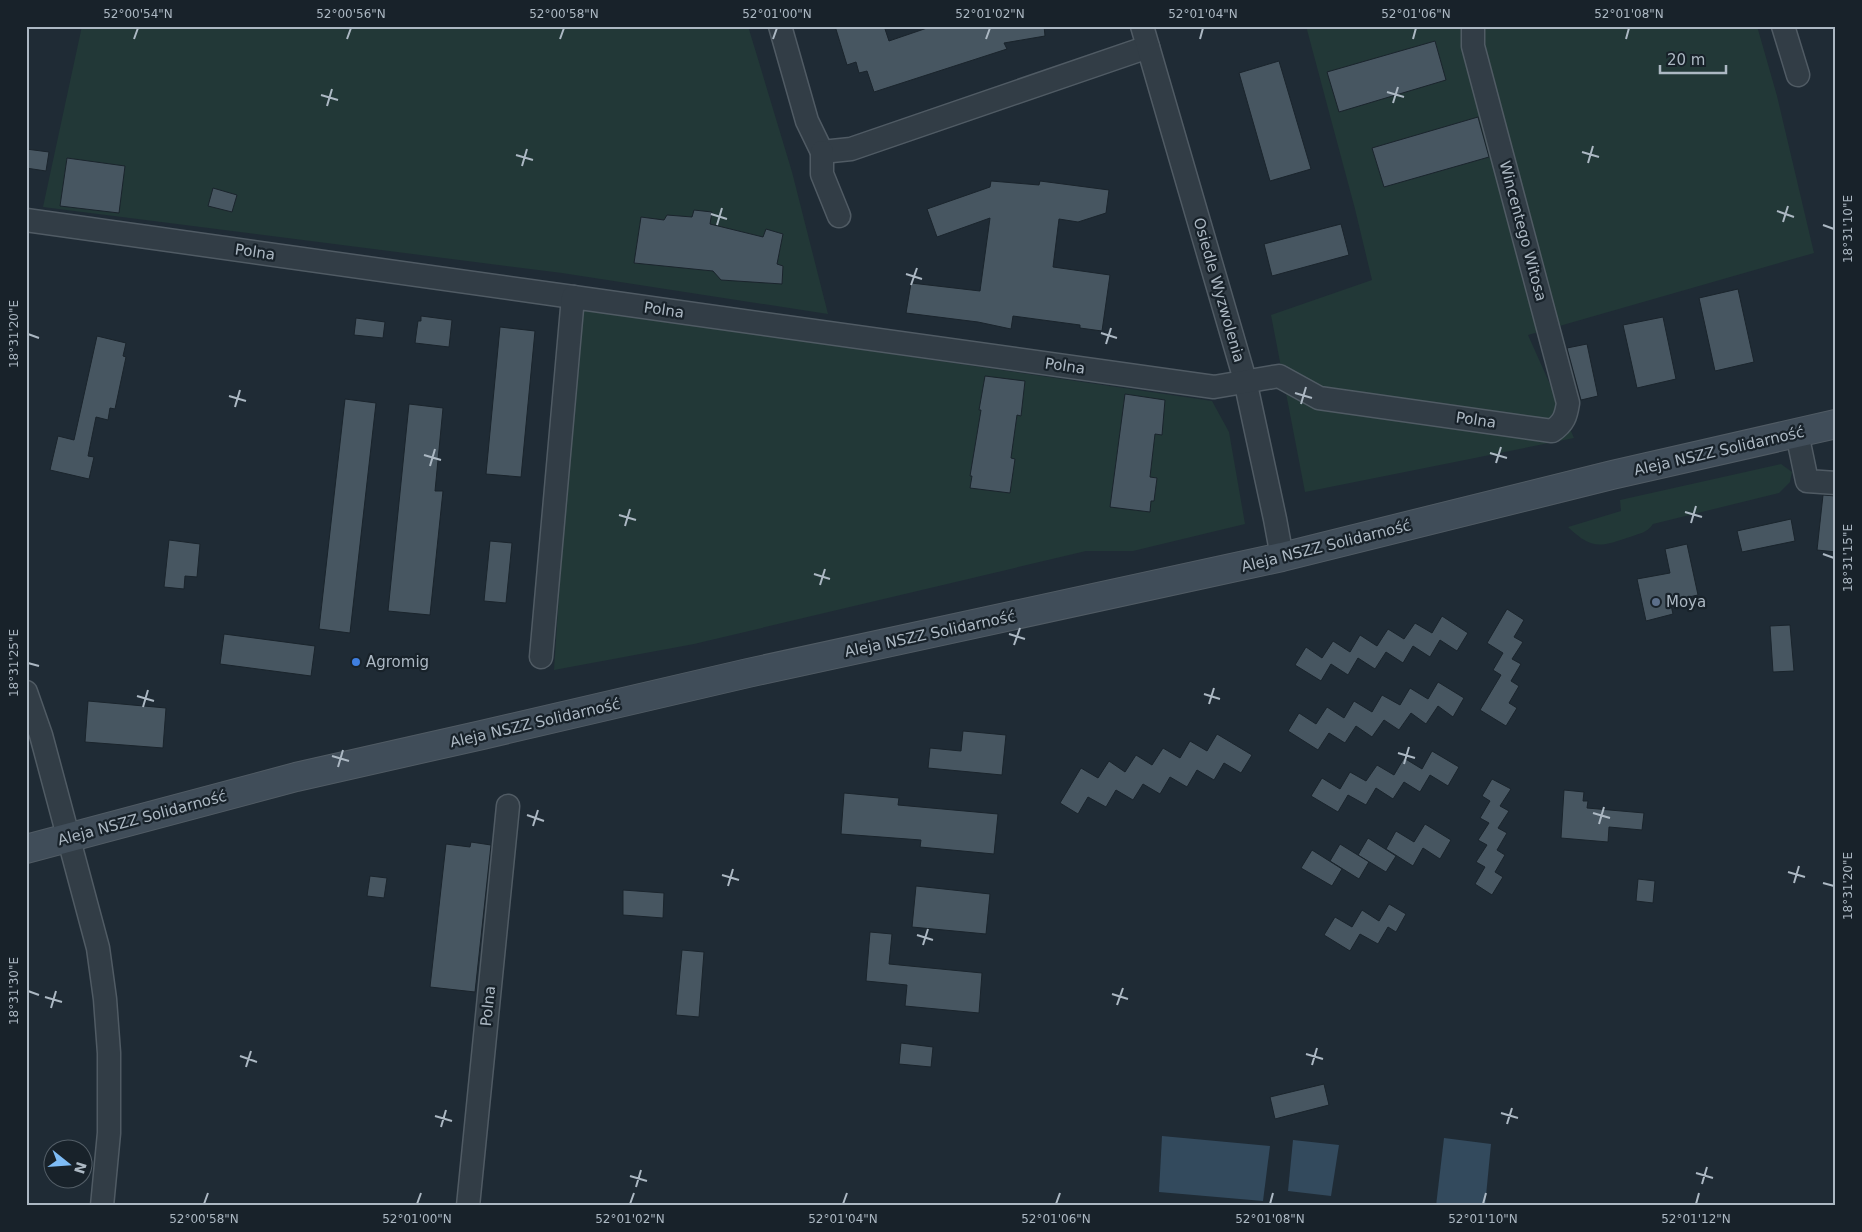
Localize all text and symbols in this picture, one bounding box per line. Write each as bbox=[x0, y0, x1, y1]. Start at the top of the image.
text: 52°00'54"N bbox=[103, 7, 173, 21]
text: 52°00'56"N bbox=[316, 7, 386, 21]
text: 52°00'58"N bbox=[529, 7, 599, 21]
text: 52°01'00"N bbox=[742, 7, 812, 21]
text: 52°01'02"N bbox=[955, 7, 1025, 21]
text: 52°01'04"N bbox=[1168, 7, 1238, 21]
text: 52°01'06"N bbox=[1381, 7, 1451, 21]
text: 52°01'08"N bbox=[1594, 7, 1664, 21]
scale bar bbox=[1660, 42, 1726, 74]
text: 20 m bbox=[1667, 51, 1705, 69]
street label: Wincentego Witosa bbox=[1496, 159, 1550, 303]
text: 18°31'10"E bbox=[1841, 195, 1855, 263]
street label: Osiedle Wyzwolenia bbox=[1190, 216, 1248, 364]
street label: Polna bbox=[234, 240, 276, 264]
street label: Polna bbox=[643, 298, 685, 322]
text: 18°31'20"E bbox=[7, 300, 21, 368]
street label: Polna bbox=[1044, 354, 1086, 378]
street label: Polna bbox=[1455, 408, 1497, 432]
street label: Aleja NSZZ Solidarność bbox=[1632, 423, 1806, 479]
street label: Aleja NSZZ Solidarność bbox=[1239, 516, 1413, 576]
text: 18°31'15"E bbox=[1841, 524, 1855, 592]
place label: Moya bbox=[1666, 593, 1706, 611]
marker: Moya bbox=[1650, 596, 1662, 608]
street label: Aleja NSZZ Solidarność bbox=[843, 607, 1017, 661]
text: 18°31'25"E bbox=[7, 629, 21, 697]
place label: Agromig bbox=[366, 653, 429, 671]
marker: Agromig bbox=[350, 656, 362, 668]
street label: Aleja NSZZ Solidarność bbox=[448, 695, 622, 751]
street label: Aleja NSZZ Solidarność bbox=[56, 787, 228, 849]
text: 18°31'20"E bbox=[1841, 852, 1855, 920]
text: 18°31'30"E bbox=[7, 957, 21, 1025]
street label: Polna bbox=[477, 985, 499, 1027]
north arrow bbox=[42, 1140, 92, 1190]
text: N bbox=[71, 1160, 90, 1176]
text: 52°00'58"N bbox=[169, 1212, 239, 1226]
text: 52°01'00"N bbox=[382, 1212, 452, 1226]
text: 52°01'02"N bbox=[595, 1212, 665, 1226]
text: 52°01'04"N bbox=[808, 1212, 878, 1226]
text: 52°01'06"N bbox=[1021, 1212, 1091, 1226]
text: 52°01'08"N bbox=[1235, 1212, 1305, 1226]
text: 52°01'10"N bbox=[1448, 1212, 1518, 1226]
text: 52°01'12"N bbox=[1661, 1212, 1731, 1226]

